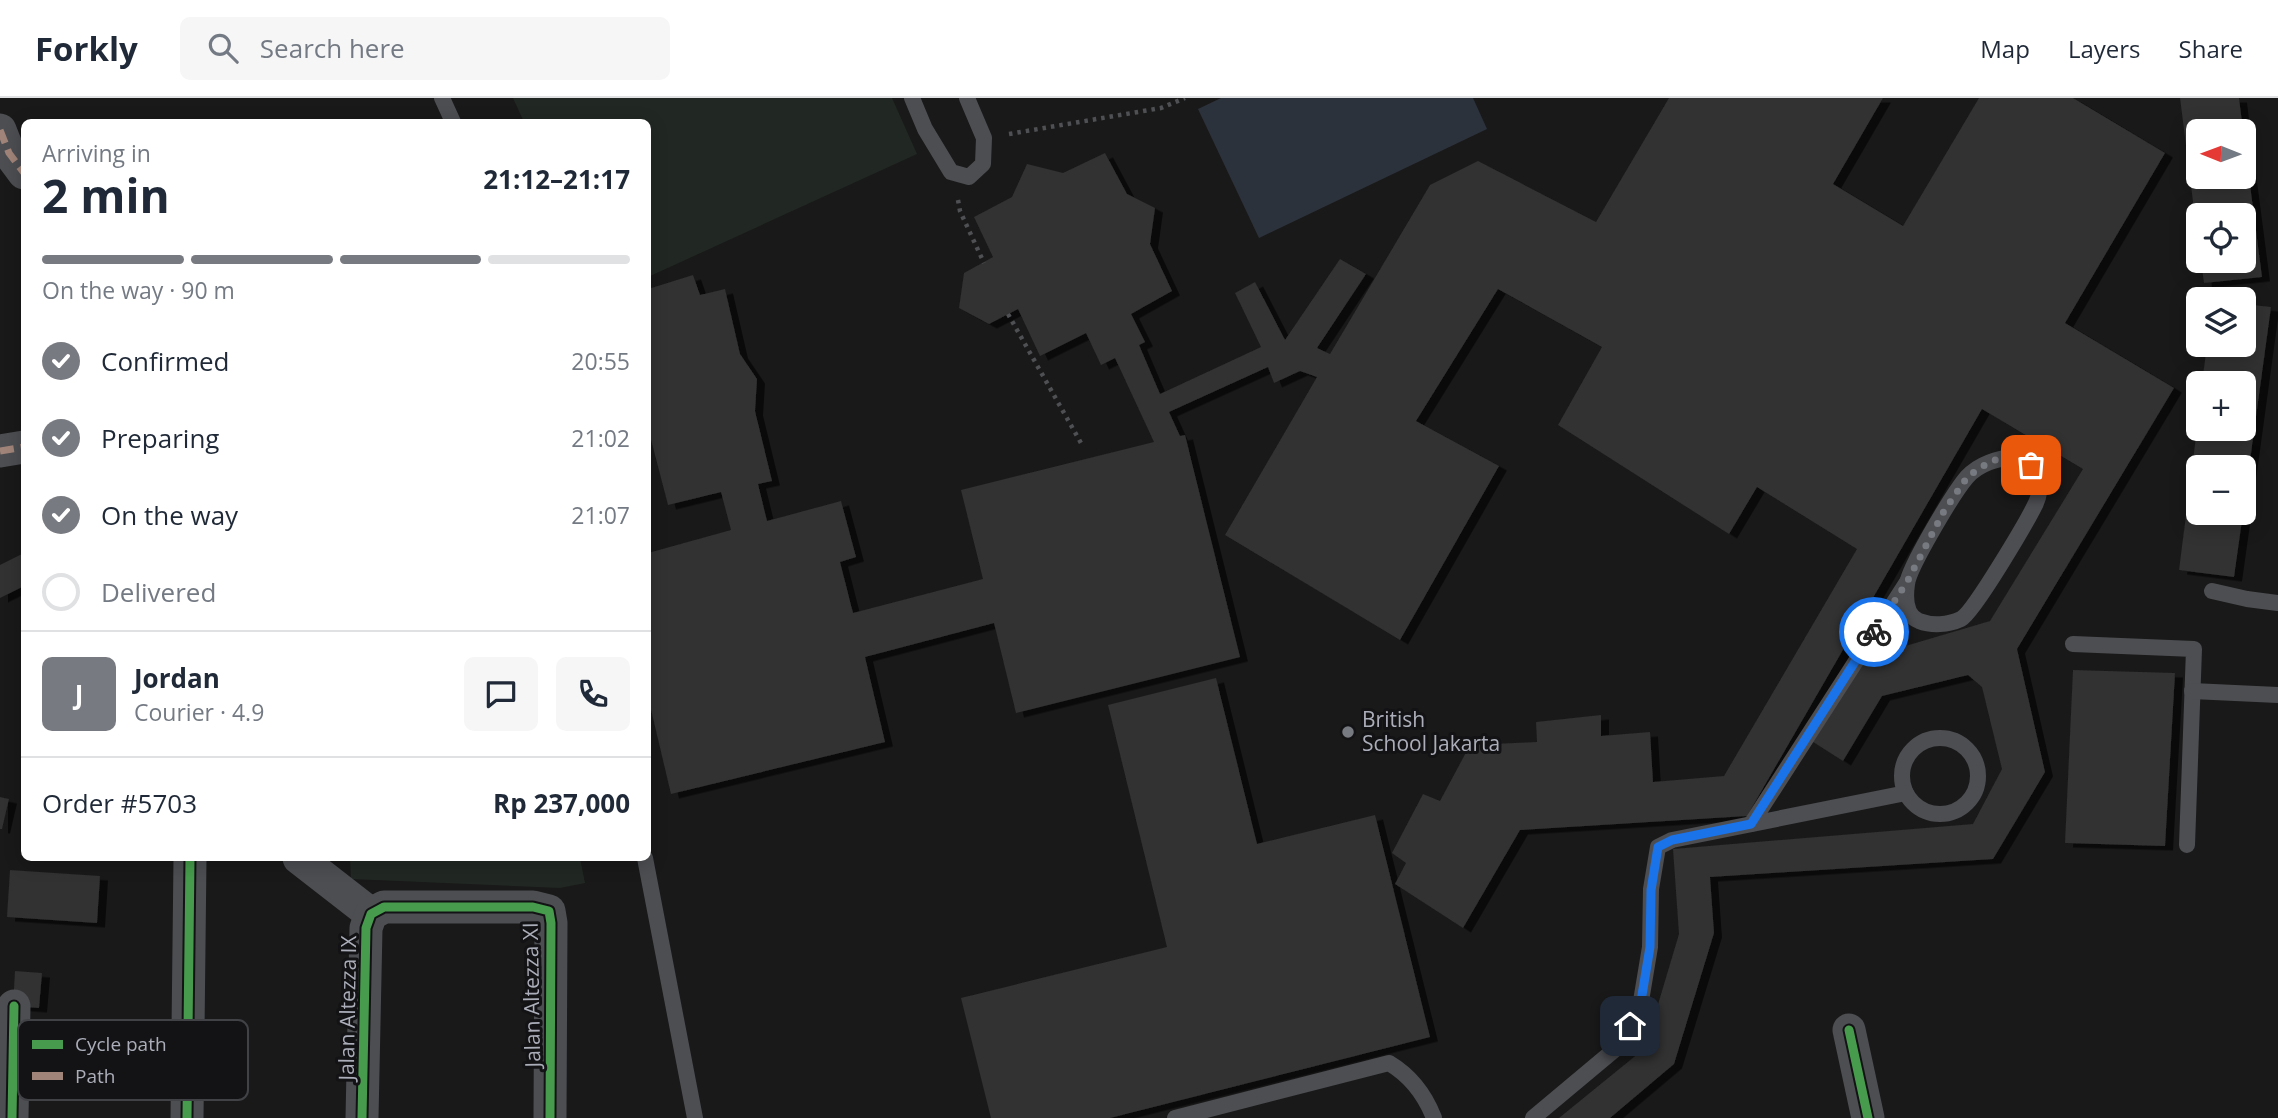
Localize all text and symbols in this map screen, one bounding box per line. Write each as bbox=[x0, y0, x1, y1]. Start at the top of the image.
search box bbox=[180, 17, 670, 80]
text: Forkly bbox=[35, 26, 138, 71]
icon: search bbox=[204, 29, 242, 67]
text: Search here bbox=[260, 30, 405, 66]
text: Map bbox=[1980, 32, 2030, 65]
text: Layers bbox=[2068, 32, 2141, 65]
text: Share bbox=[2179, 32, 2243, 65]
north arrow bbox=[2186, 119, 2256, 189]
map controls bbox=[2186, 119, 2256, 525]
text: Arriving in bbox=[42, 137, 151, 169]
text: 21:12–21:17 bbox=[483, 161, 630, 197]
text: 2 min bbox=[42, 164, 170, 226]
button: locate bbox=[2186, 203, 2256, 273]
text: On the way · 90 m bbox=[42, 274, 235, 306]
button: layers bbox=[2186, 287, 2256, 357]
icon: check bbox=[42, 342, 80, 380]
text: Confirmed bbox=[101, 343, 229, 379]
text: 20:55 bbox=[571, 345, 630, 377]
button: + bbox=[2186, 371, 2256, 441]
icon: check bbox=[42, 419, 80, 457]
text: Preparing bbox=[101, 420, 219, 456]
text: 21:02 bbox=[571, 422, 630, 454]
pin bbox=[2001, 435, 2061, 495]
icon: bag bbox=[2012, 446, 2050, 484]
button: − bbox=[2186, 455, 2256, 525]
icon: check bbox=[42, 496, 80, 534]
text: On the way bbox=[101, 497, 238, 533]
text: 21:07 bbox=[571, 499, 630, 531]
text: Delivered bbox=[101, 574, 216, 610]
courier bbox=[1839, 597, 1909, 667]
icon: bike bbox=[1855, 613, 1893, 651]
button: chat bbox=[464, 657, 538, 731]
button: phone bbox=[556, 657, 630, 731]
text: Jordan bbox=[134, 660, 220, 696]
text: J bbox=[75, 676, 83, 712]
text: Courier · 4.9 bbox=[134, 696, 264, 728]
place label: British School Jakarta bbox=[1362, 705, 1500, 757]
marker: British School Jakarta bbox=[1340, 724, 1356, 740]
text: Order #5703 bbox=[42, 785, 197, 821]
text: Rp 237,000 bbox=[493, 785, 630, 821]
street label: Jalan Altezza XI bbox=[516, 922, 546, 1070]
street label: Jalan Altezza IX bbox=[332, 934, 362, 1083]
pin bbox=[1600, 996, 1660, 1056]
icon: home bbox=[1611, 1007, 1649, 1045]
legend bbox=[18, 1020, 248, 1100]
text: Cycle path bbox=[75, 1031, 167, 1057]
text: Path bbox=[75, 1063, 115, 1089]

